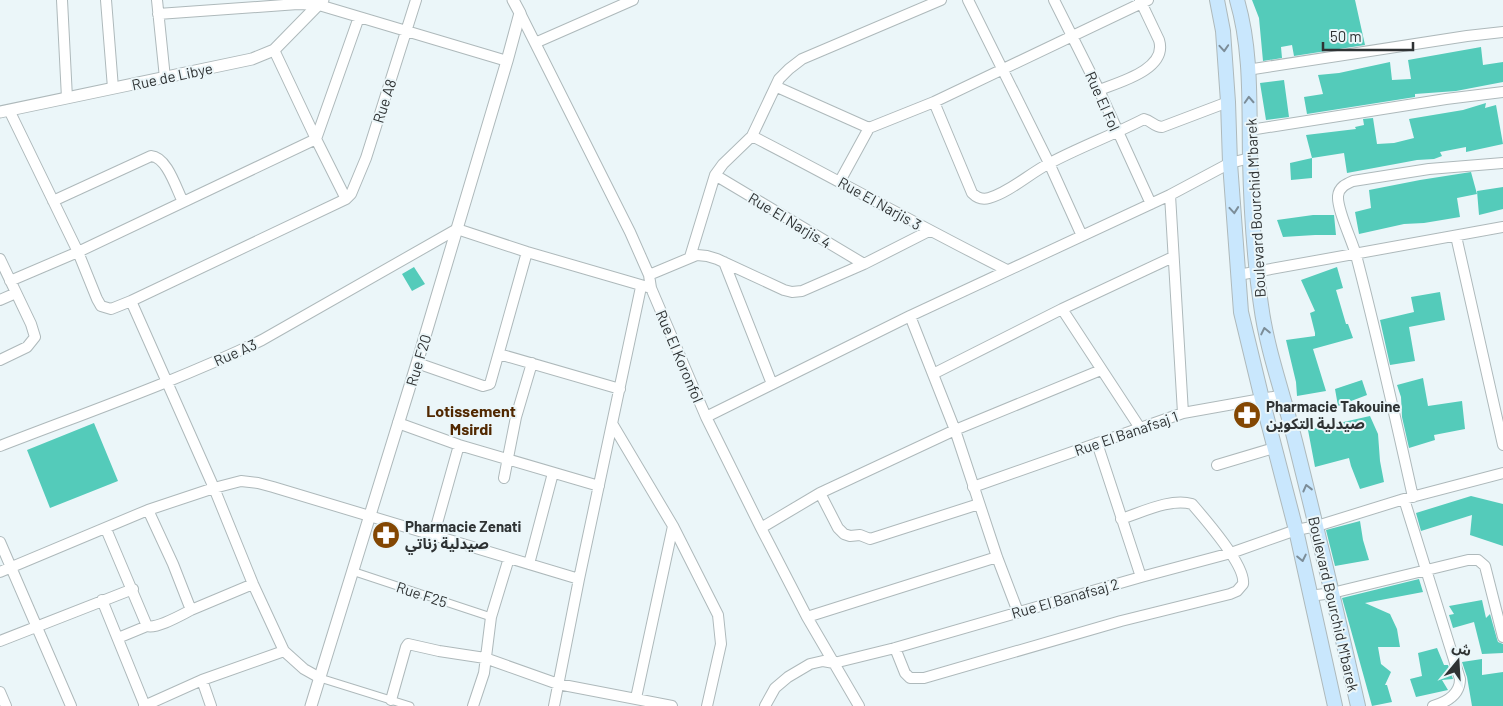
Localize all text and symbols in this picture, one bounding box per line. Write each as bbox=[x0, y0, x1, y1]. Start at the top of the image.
scale bar bbox=[1323, 20, 1413, 52]
text: 50 m bbox=[1330, 27, 1362, 45]
one-way arrow bbox=[1219, 44, 1230, 52]
street label: Rue de Libye bbox=[130, 59, 214, 93]
street label: Rue El Fol bbox=[1082, 68, 1124, 134]
street label: Rue A8 bbox=[368, 77, 400, 125]
one-way arrow bbox=[1243, 95, 1254, 103]
street label: Boulevard Bourchid M'barek bbox=[1241, 117, 1269, 298]
street label: Rue El Narjis 3 bbox=[835, 173, 925, 233]
street label: Rue El Narjis 4 bbox=[746, 188, 834, 252]
one-way arrow bbox=[1228, 206, 1239, 214]
street label: Rue El Koronfol bbox=[652, 307, 708, 405]
one-way arrow bbox=[1260, 327, 1271, 336]
street label: Rue F20 bbox=[402, 332, 434, 388]
street label: Rue A3 bbox=[211, 335, 259, 369]
place label: Pharmacie Takouine صيدلية التكوين bbox=[1266, 397, 1401, 433]
pharmacy icon: Pharmacie Takouine صيدلية التكوين bbox=[1232, 400, 1262, 430]
district label: Lotissement Msirdi bbox=[426, 401, 516, 438]
street label: Rue El Banafsaj 1 bbox=[1072, 407, 1180, 459]
one-way arrow bbox=[1302, 484, 1313, 493]
street label: Boulevard Bourchid M'barek bbox=[1305, 515, 1363, 694]
place label: Pharmacie Zenati صيدلية زناتي bbox=[405, 517, 522, 555]
pharmacy icon: Pharmacie Zenati صيدلية زناتي bbox=[371, 520, 401, 550]
one-way arrow bbox=[1296, 553, 1307, 562]
street label: Rue El Banafsaj 2 bbox=[1009, 574, 1121, 622]
street label: Rue F25 bbox=[394, 577, 450, 611]
north arrow bbox=[1433, 636, 1483, 686]
text: ش bbox=[1450, 637, 1474, 659]

